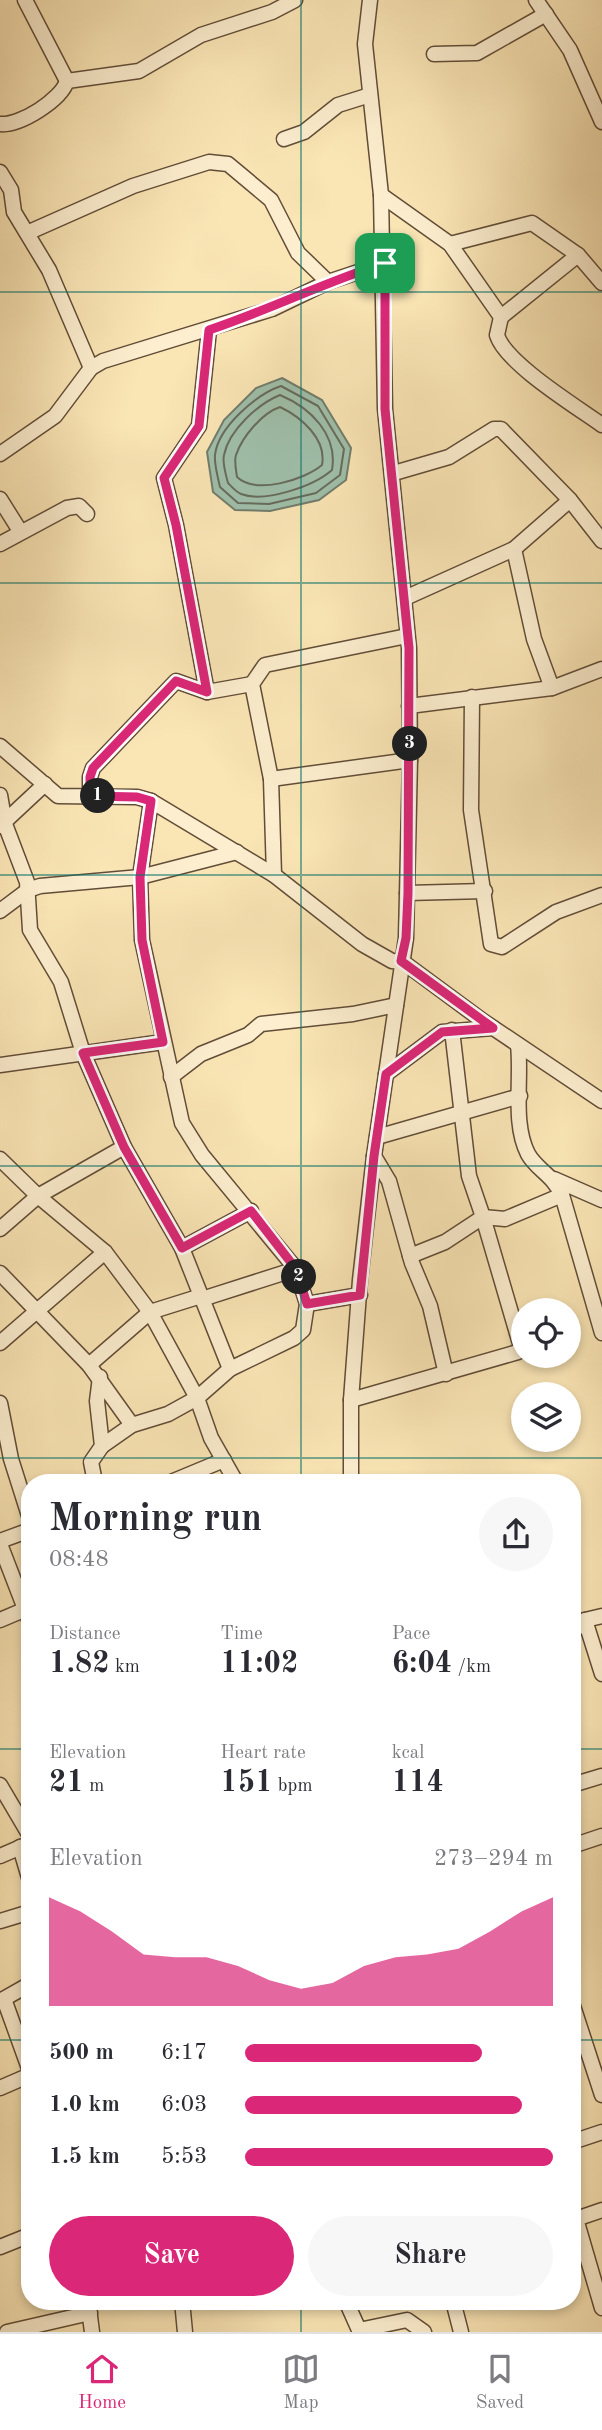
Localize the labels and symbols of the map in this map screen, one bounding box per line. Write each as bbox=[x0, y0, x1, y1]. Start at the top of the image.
pin bbox=[355, 233, 415, 293]
pin: 3 bbox=[392, 726, 428, 762]
pin: 1 bbox=[80, 778, 116, 814]
pin: 2 bbox=[282, 1260, 316, 1294]

